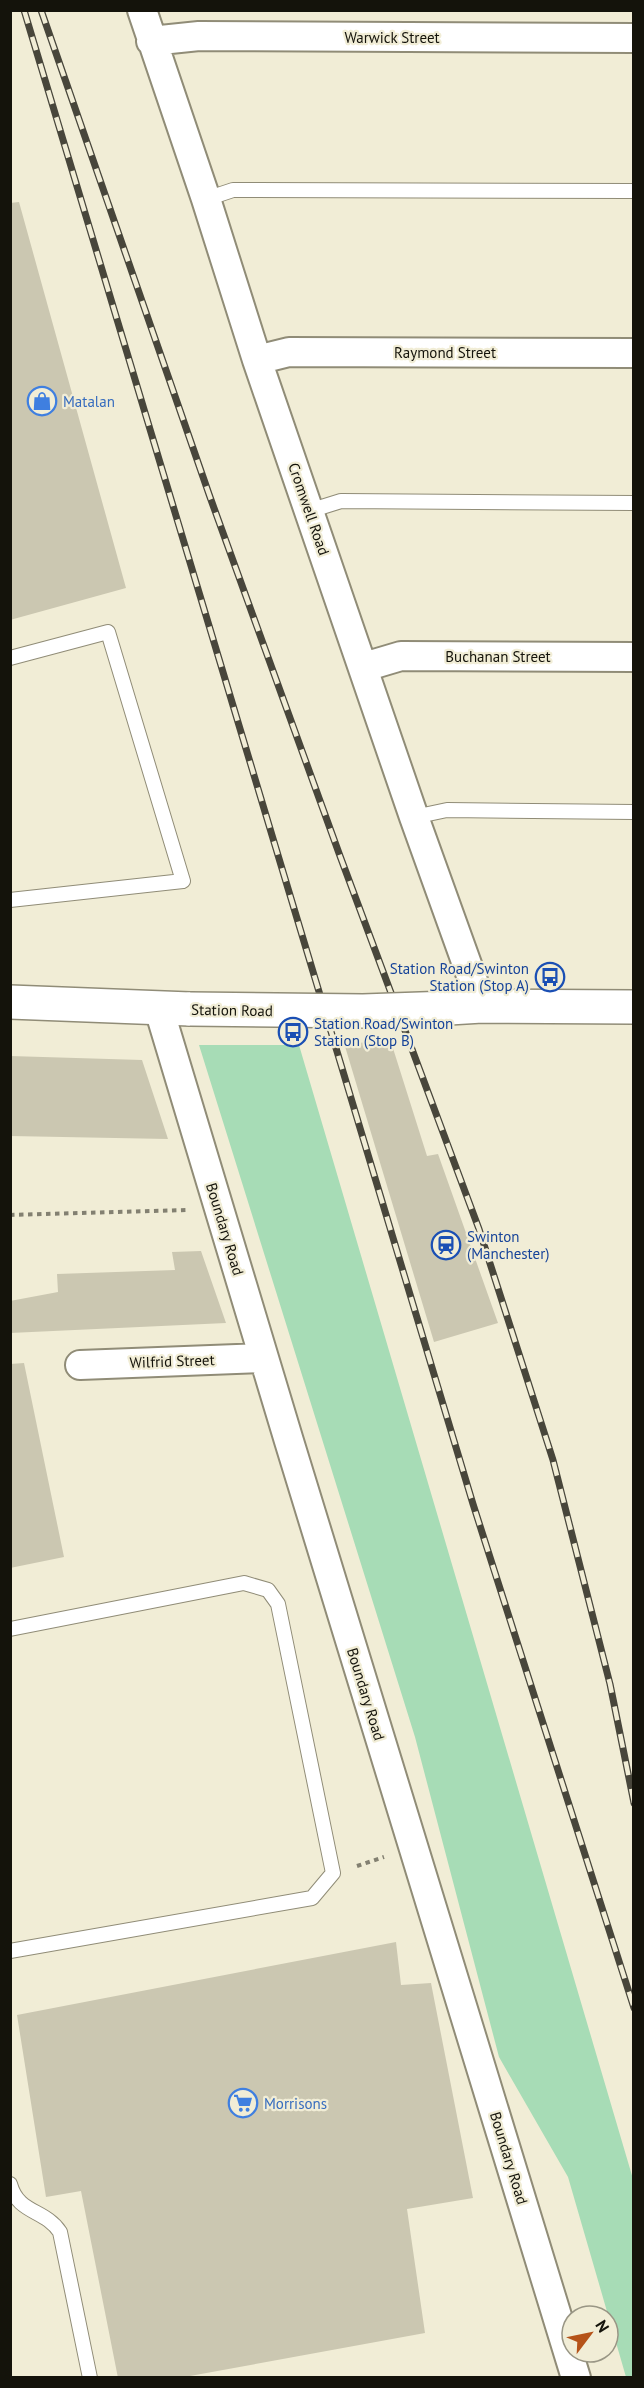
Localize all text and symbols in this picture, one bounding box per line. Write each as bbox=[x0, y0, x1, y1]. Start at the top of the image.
street label: Warwick Street bbox=[344, 28, 440, 47]
street label: Raymond Street bbox=[394, 343, 496, 362]
shop icon: Matalan bbox=[26, 385, 58, 417]
place label: Matalan bbox=[63, 392, 115, 411]
street label: Cromwell Road bbox=[284, 460, 334, 558]
street label: Buchanan Street bbox=[445, 647, 551, 666]
place label: Station Road/Swinton Station (Stop A) bbox=[390, 959, 529, 995]
bus stop icon: Station Road/Swinton Station (Stop A) bbox=[534, 961, 566, 993]
street label: Station Road bbox=[191, 1000, 273, 1020]
place label: Station Road/Swinton Station (Stop B) bbox=[314, 1014, 453, 1050]
bus stop icon: Station Road/Swinton Station (Stop B) bbox=[277, 1016, 309, 1048]
street label: Boundary Road bbox=[202, 1180, 248, 1278]
place label: Swinton (Manchester) bbox=[467, 1227, 549, 1263]
station icon: Swinton (Manchester) bbox=[430, 1229, 462, 1261]
street label: Wilfrid Street bbox=[129, 1350, 215, 1372]
street label: Boundary Road bbox=[343, 1645, 389, 1743]
supermarket icon: Morrisons bbox=[227, 2087, 259, 2119]
place label: Morrisons bbox=[264, 2094, 327, 2113]
street label: Boundary Road bbox=[486, 2109, 532, 2207]
north arrow bbox=[560, 2304, 620, 2364]
text: N bbox=[591, 2316, 614, 2336]

